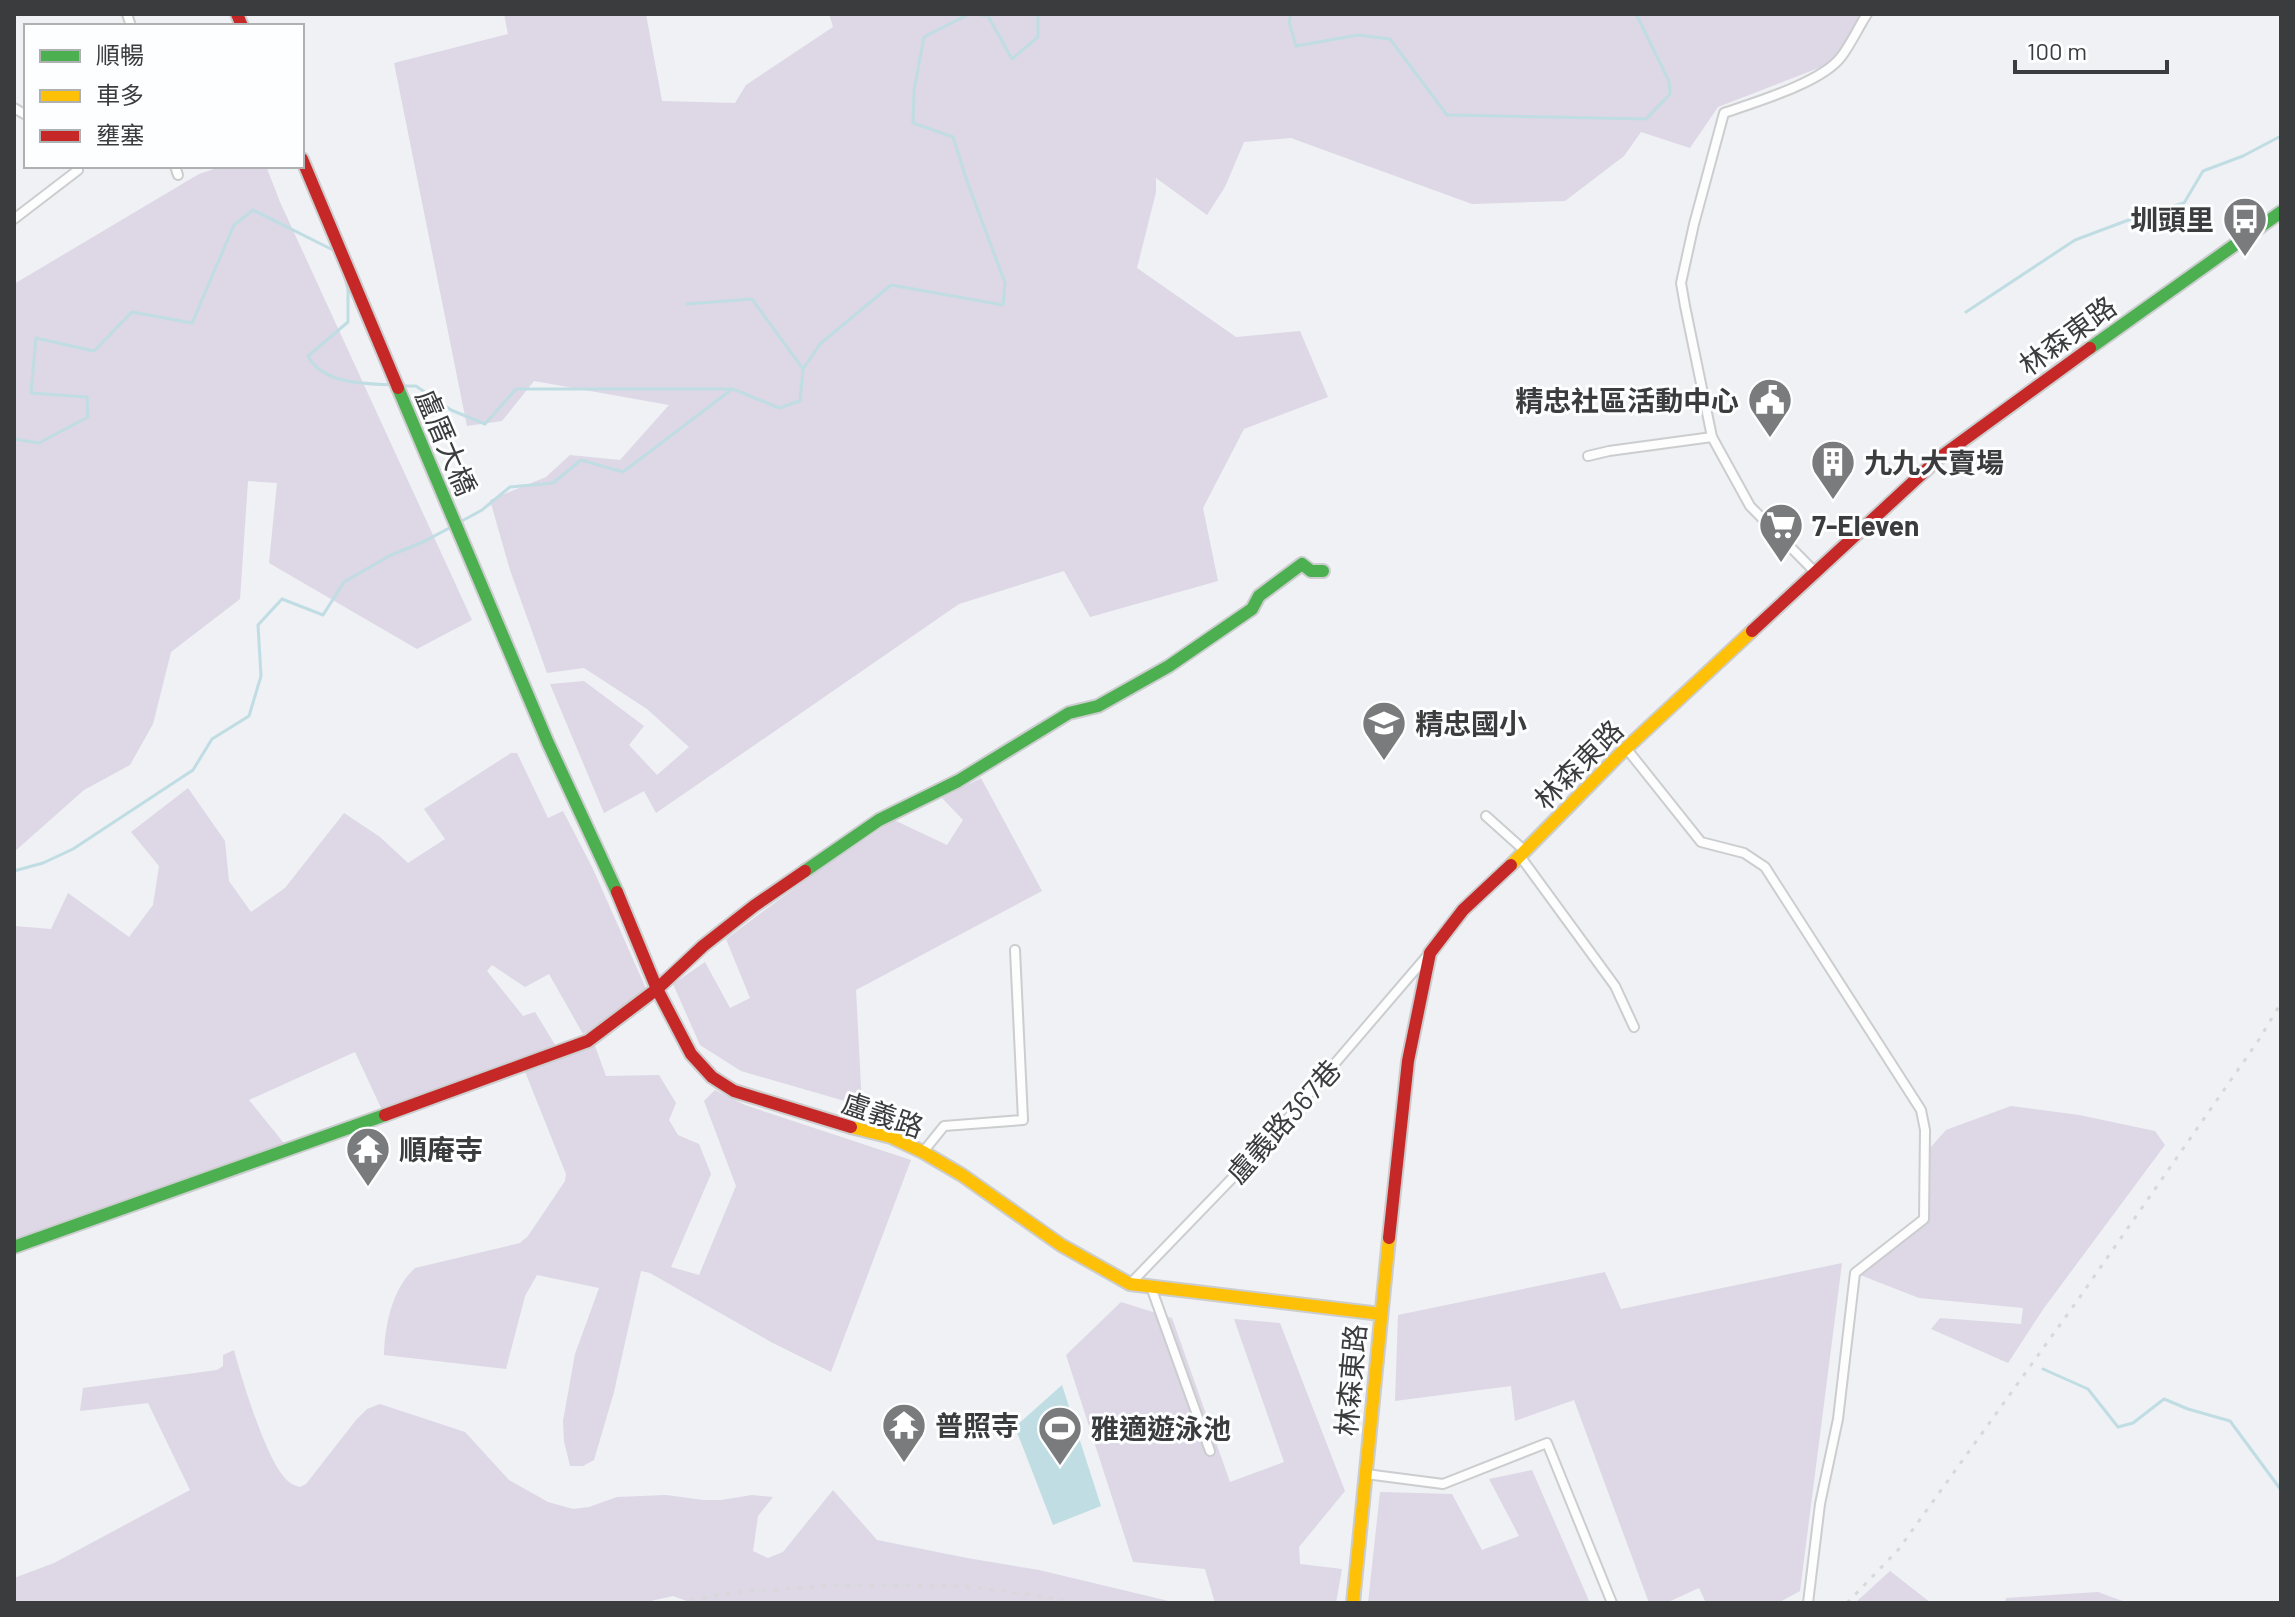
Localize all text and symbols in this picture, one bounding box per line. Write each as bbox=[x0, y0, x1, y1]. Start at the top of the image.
legend bbox=[24, 24, 304, 168]
scale bar bbox=[2015, 24, 2167, 74]
text: 100 m bbox=[2027, 36, 2087, 65]
text: 順暢 bbox=[96, 40, 144, 69]
text: 車多 bbox=[96, 80, 144, 109]
text: 壅塞 bbox=[96, 120, 144, 149]
bus stop icon: 圳頭里 bbox=[2221, 195, 2269, 258]
place label: 圳頭里 bbox=[2130, 202, 2214, 236]
street label: 林森東路 bbox=[2012, 288, 2122, 382]
public building icon: 精忠社區活動中心 bbox=[1746, 376, 1794, 439]
place label: 精忠社區活動中心 bbox=[1515, 383, 1739, 417]
street label: 盧厝大橋 bbox=[409, 384, 485, 500]
building icon: 九九大賣場 bbox=[1809, 438, 1857, 501]
place label: 九九大賣場 bbox=[1864, 445, 2004, 479]
supermarket icon: 7-Eleven bbox=[1757, 501, 1805, 564]
place label: 7-Eleven bbox=[1812, 508, 1919, 542]
school or university icon: 精忠國小 bbox=[1360, 699, 1408, 762]
place label: 精忠國小 bbox=[1415, 706, 1527, 740]
street label: 林森東路 bbox=[1526, 712, 1630, 816]
street label: 盧義路367巷 bbox=[1219, 1052, 1347, 1190]
street label: 盧義路 bbox=[838, 1084, 928, 1144]
temple icon: 順庵寺 bbox=[344, 1125, 392, 1188]
place label: 順庵寺 bbox=[399, 1132, 483, 1166]
street label: 林森東路 bbox=[1328, 1323, 1372, 1437]
temple icon: 普照寺 bbox=[880, 1401, 928, 1464]
sports icon: 雅適遊泳池 bbox=[1036, 1404, 1084, 1467]
place label: 普照寺 bbox=[935, 1408, 1019, 1442]
place label: 雅適遊泳池 bbox=[1091, 1411, 1231, 1445]

